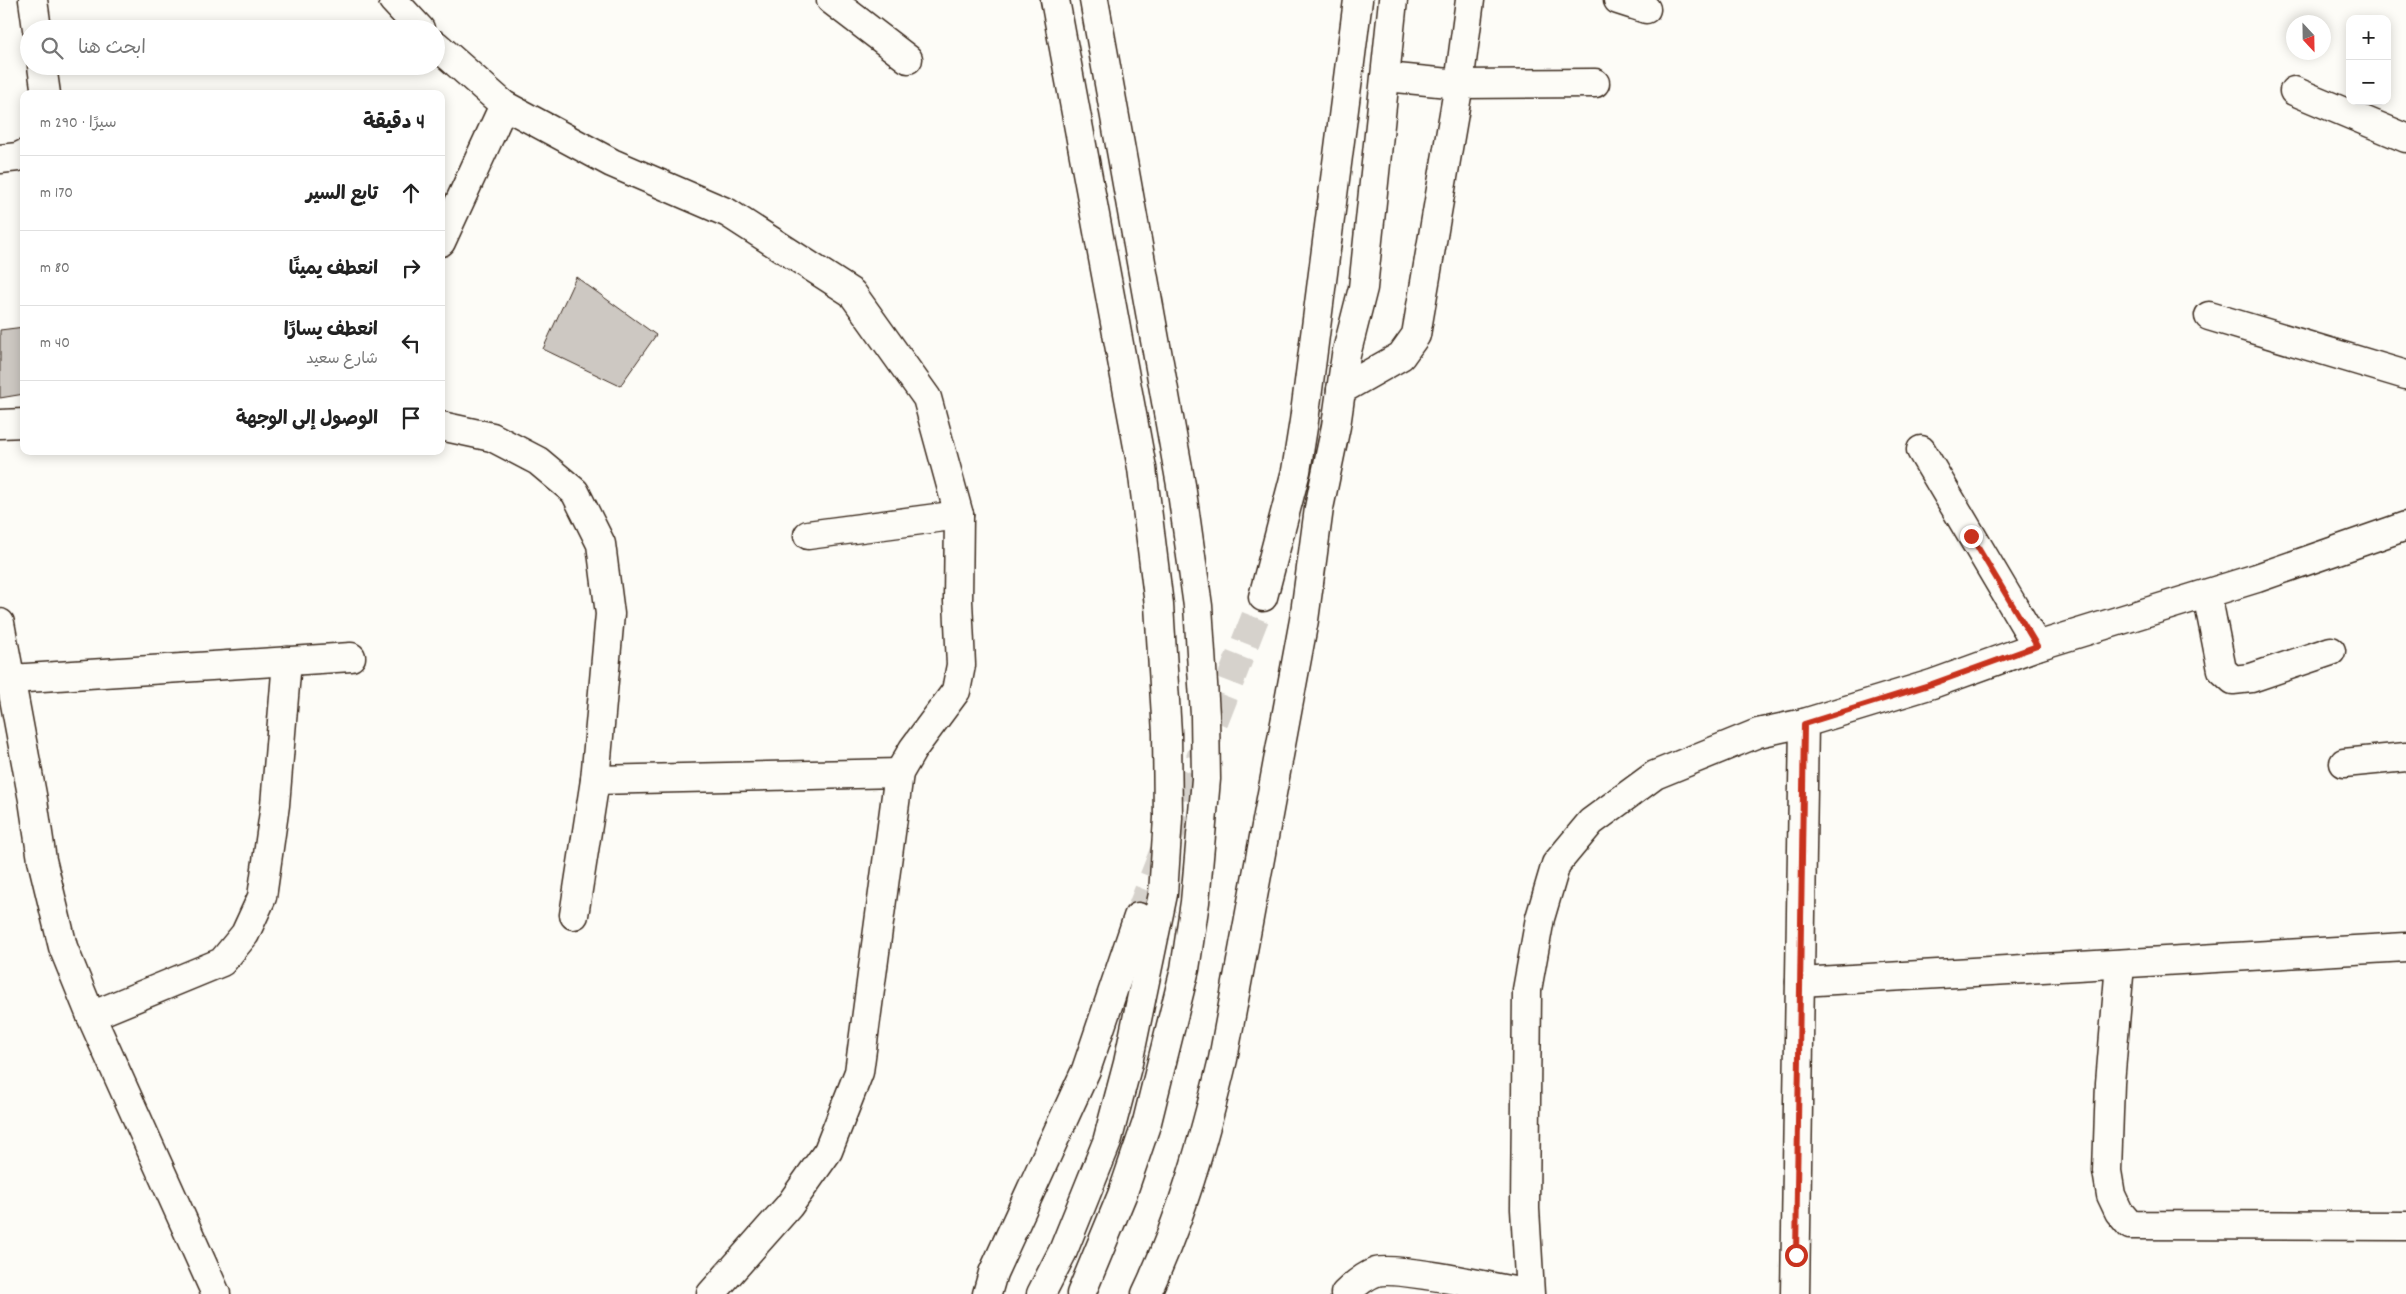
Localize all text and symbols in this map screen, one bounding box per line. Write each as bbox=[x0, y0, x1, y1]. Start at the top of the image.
north arrow bbox=[2286, 15, 2331, 60]
map controls bbox=[2346, 15, 2391, 105]
button: + bbox=[2346, 15, 2391, 60]
search box bbox=[20, 20, 445, 75]
icon: search bbox=[38, 34, 66, 62]
text: ابحث هنا bbox=[78, 36, 146, 63]
button: − bbox=[2346, 60, 2391, 105]
text: 4 دقيقة bbox=[363, 109, 425, 139]
text: سيرًا · 290 m bbox=[40, 112, 117, 135]
icon: ahead bbox=[397, 179, 425, 207]
text: 170 m bbox=[40, 182, 73, 205]
text: تابع السير bbox=[306, 182, 378, 209]
icon: right bbox=[397, 254, 425, 282]
text: 80 m bbox=[40, 257, 70, 280]
text: انعطف يمينًا bbox=[289, 257, 378, 284]
text: انعطف يسارًا bbox=[284, 318, 378, 345]
icon: left bbox=[397, 329, 425, 357]
text: 40 m bbox=[40, 332, 70, 355]
text: شارع سعيد bbox=[306, 348, 378, 371]
icon: arrive bbox=[397, 404, 425, 432]
text: الوصول إلى الوجهة bbox=[236, 407, 378, 434]
route end bbox=[1960, 525, 1983, 548]
route start bbox=[1785, 1244, 1808, 1267]

